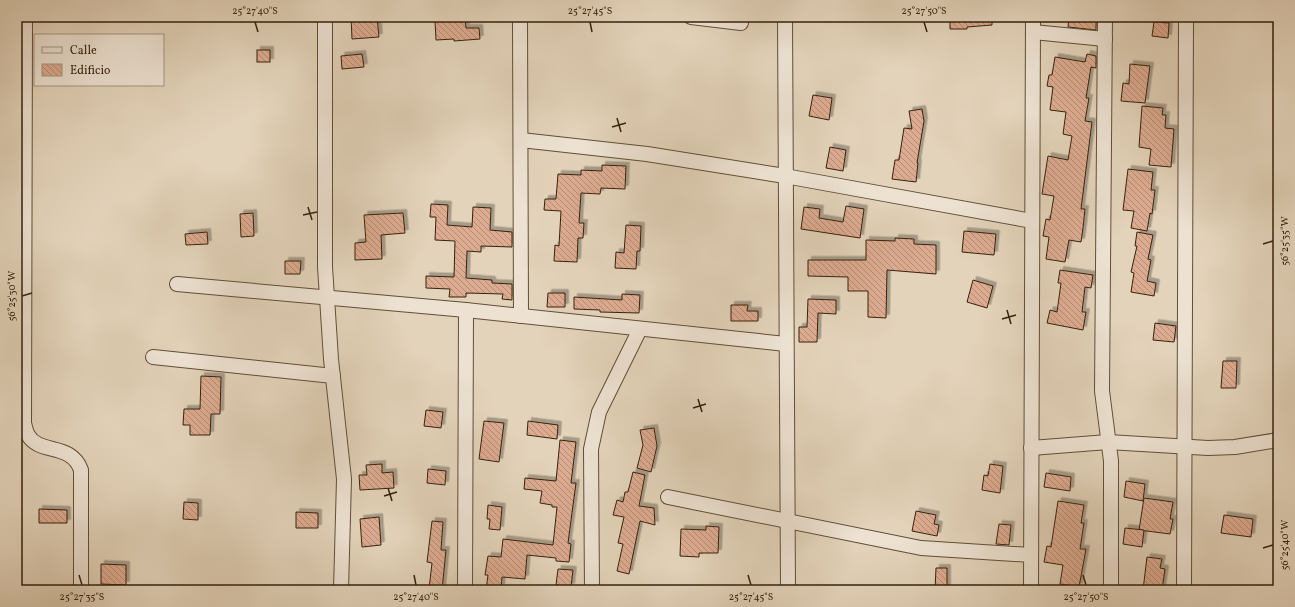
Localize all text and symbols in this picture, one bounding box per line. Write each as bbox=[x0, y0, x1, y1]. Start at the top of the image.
text: 25°27'40"S bbox=[232, 4, 278, 18]
text: 25°27'45"S bbox=[568, 4, 612, 18]
text: 25°27'50"S bbox=[901, 4, 947, 18]
legend bbox=[34, 34, 164, 86]
text: Calle bbox=[70, 43, 97, 59]
text: Edificio bbox=[70, 63, 110, 79]
text: 56°25'35"W bbox=[1278, 216, 1292, 266]
text: 56°25'30"W bbox=[5, 271, 19, 321]
text: 56°25'40"W bbox=[1278, 520, 1292, 570]
text: 25°27'35"S bbox=[60, 590, 104, 604]
text: 25°27'40"S bbox=[393, 590, 439, 604]
text: 25°27'45"S bbox=[729, 590, 773, 604]
text: 25°27'50"S bbox=[1063, 590, 1109, 604]

